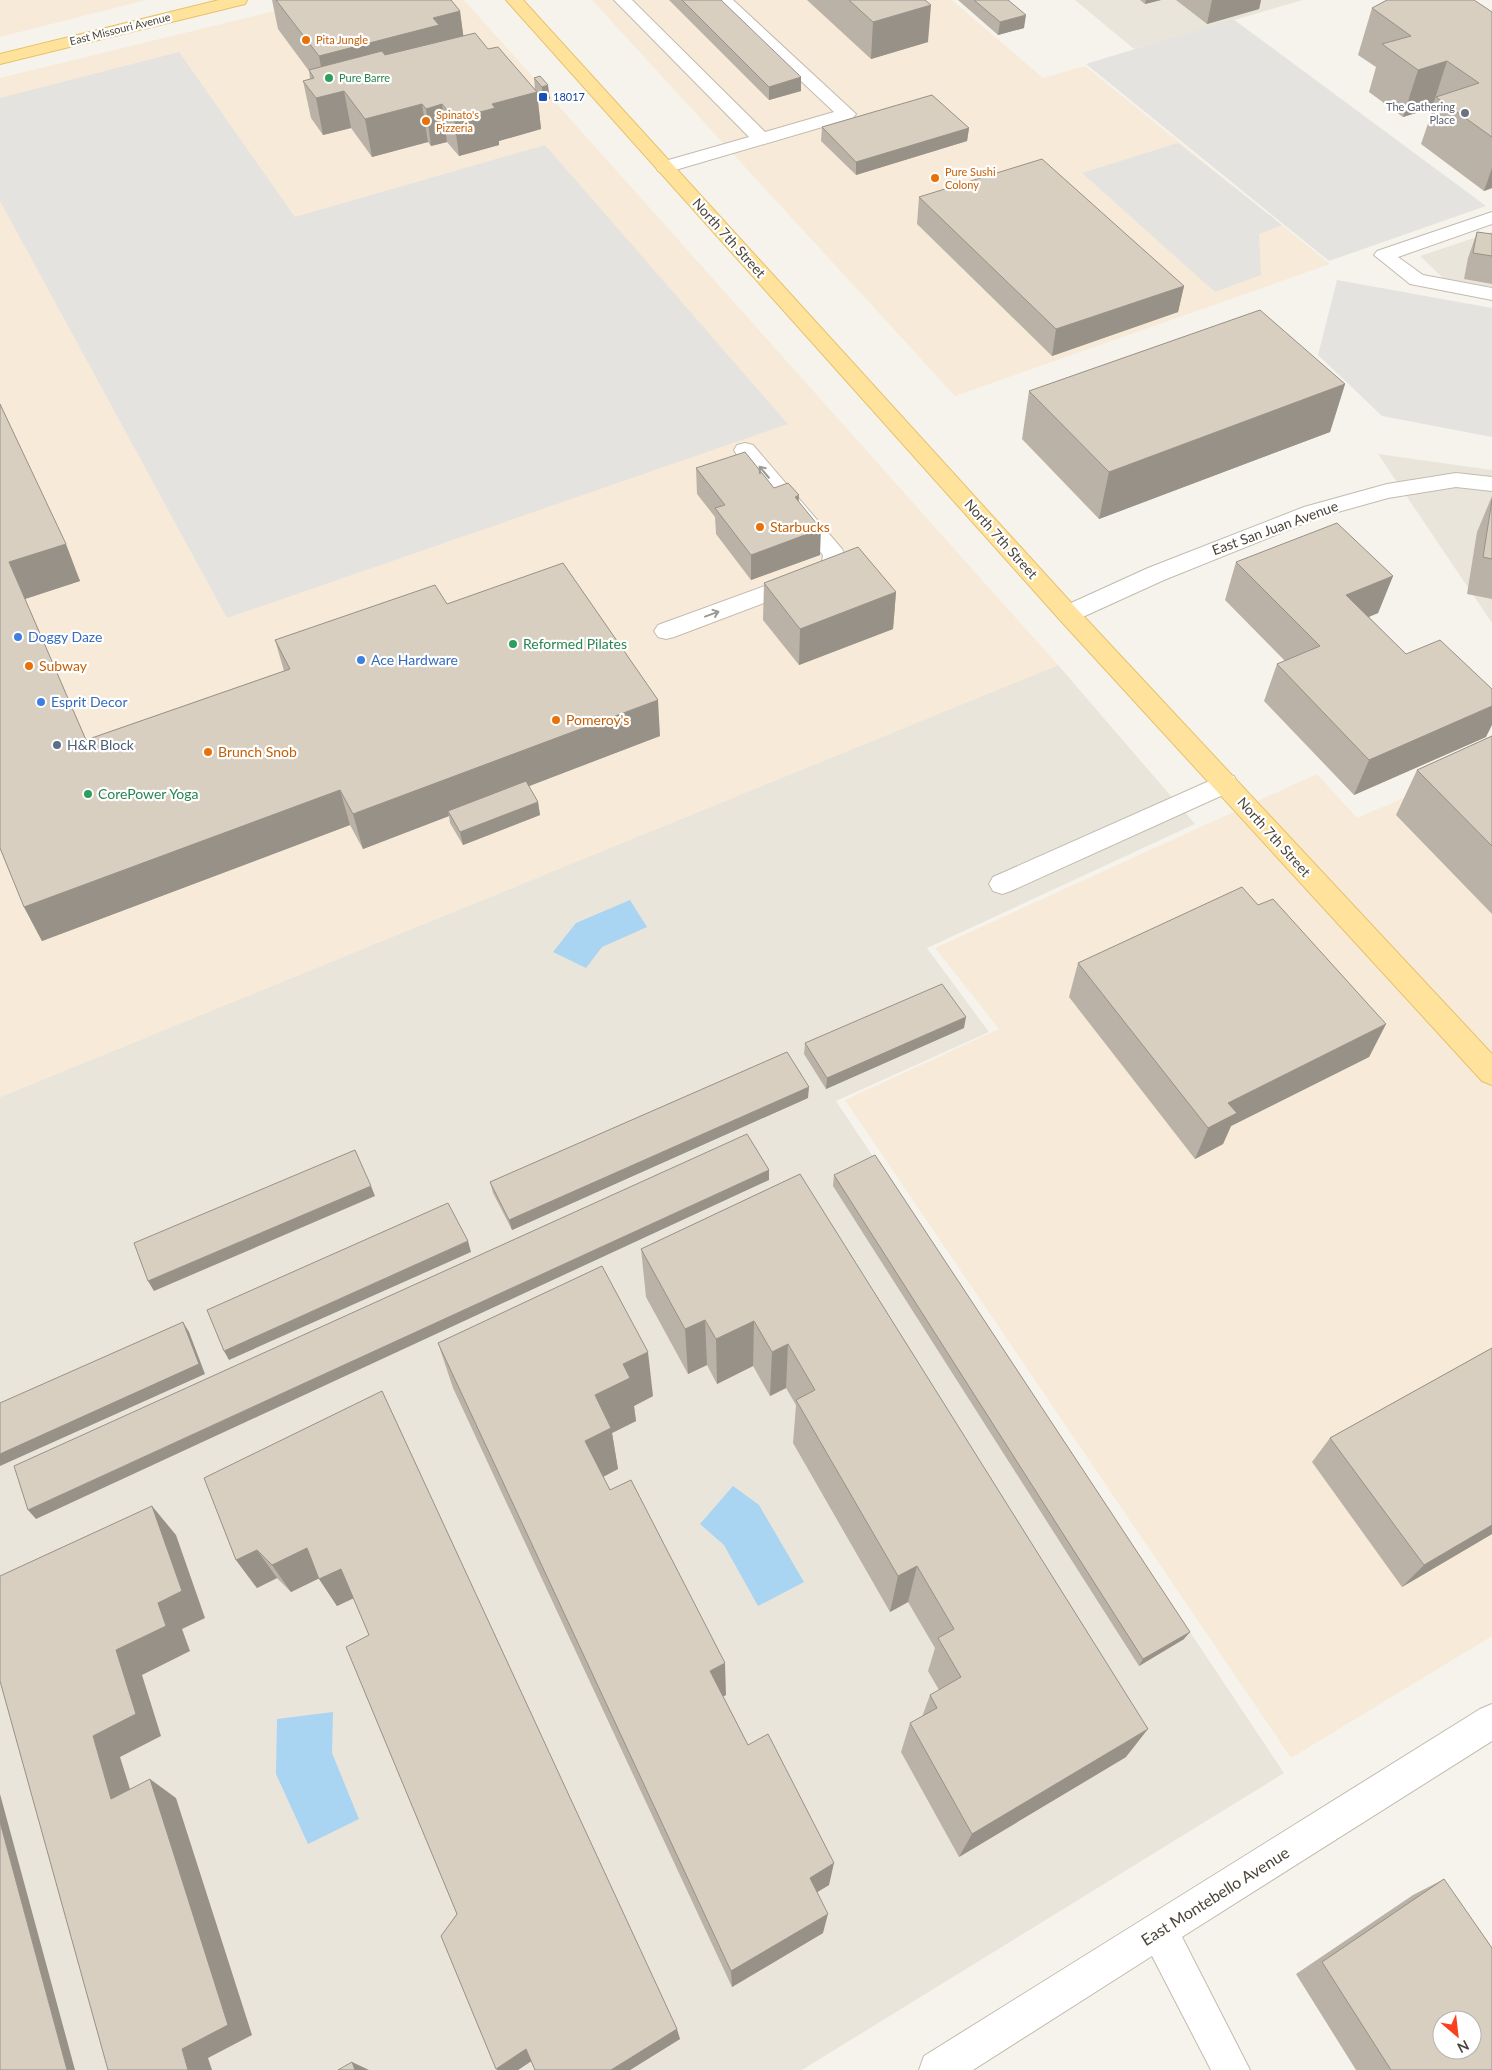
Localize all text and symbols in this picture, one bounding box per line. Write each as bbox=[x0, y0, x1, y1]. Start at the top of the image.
street label: East Missouri Avenue bbox=[68, 10, 172, 47]
place label: Pita Jungle bbox=[316, 33, 368, 46]
marker: Pita Jungle bbox=[300, 34, 312, 46]
place label: Pure Barre bbox=[339, 71, 390, 84]
marker: Pure Barre bbox=[323, 72, 335, 84]
place label: 18017 bbox=[553, 90, 585, 103]
marker: 18017 bbox=[537, 91, 549, 103]
place label: The Gathering Place bbox=[1386, 100, 1455, 126]
marker: The Gathering Place bbox=[1459, 107, 1471, 119]
place label: Spinato's Pizzeria bbox=[436, 108, 479, 134]
marker: Spinato's Pizzeria bbox=[420, 115, 432, 127]
place label: Pure Sushi Colony bbox=[945, 165, 996, 191]
marker: Pure Sushi Colony bbox=[929, 172, 941, 184]
street label: North 7th Street bbox=[689, 194, 770, 281]
one-way arrow bbox=[759, 466, 770, 479]
street label: North 7th Street bbox=[961, 495, 1042, 582]
street label: East San Juan Avenue bbox=[1210, 497, 1340, 558]
place label: Starbucks bbox=[770, 518, 830, 535]
marker: Starbucks bbox=[754, 521, 766, 533]
one-way arrow bbox=[703, 609, 719, 618]
place label: Doggy Daze bbox=[28, 628, 102, 645]
marker: Doggy Daze bbox=[12, 631, 24, 643]
place label: Reformed Pilates bbox=[523, 635, 627, 652]
marker: Reformed Pilates bbox=[507, 638, 519, 650]
place label: Ace Hardware bbox=[371, 651, 458, 668]
marker: Ace Hardware bbox=[355, 654, 367, 666]
place label: Subway bbox=[39, 657, 88, 674]
marker: Subway bbox=[23, 660, 35, 672]
place label: Esprit Decor bbox=[51, 693, 127, 710]
marker: Esprit Decor bbox=[35, 696, 47, 708]
place label: Pomeroy's bbox=[566, 711, 629, 728]
marker: Pomeroy's bbox=[550, 714, 562, 726]
place label: H&R Block bbox=[67, 736, 135, 753]
marker: H&R Block bbox=[51, 739, 63, 751]
place label: Brunch Snob bbox=[218, 743, 297, 760]
marker: Brunch Snob bbox=[202, 746, 214, 758]
place label: CorePower Yoga bbox=[98, 785, 199, 802]
marker: CorePower Yoga bbox=[82, 788, 94, 800]
street label: North 7th Street bbox=[1234, 793, 1315, 880]
street label: East Montebello Avenue bbox=[1137, 1842, 1292, 1949]
north arrow bbox=[1432, 2010, 1482, 2060]
text: N bbox=[1455, 2037, 1472, 2057]

